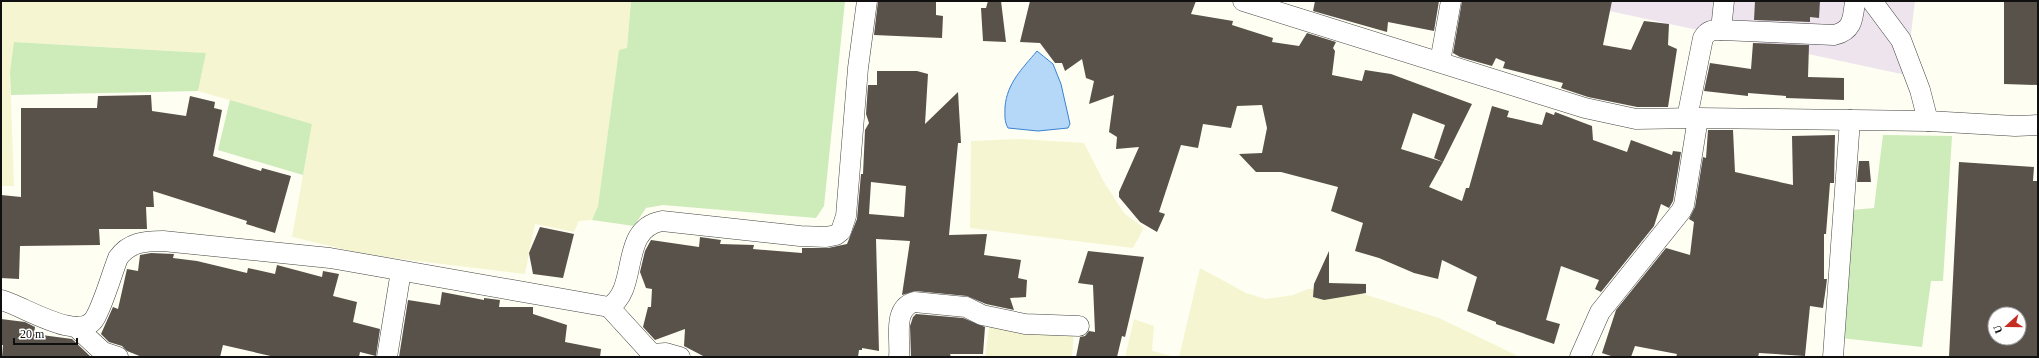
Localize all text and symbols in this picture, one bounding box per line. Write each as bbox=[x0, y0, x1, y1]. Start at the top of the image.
north arrow bbox=[1987, 306, 2027, 346]
scale bar bbox=[14, 320, 77, 346]
text: U bbox=[1991, 324, 2005, 335]
text: 20 m bbox=[20, 327, 45, 341]

